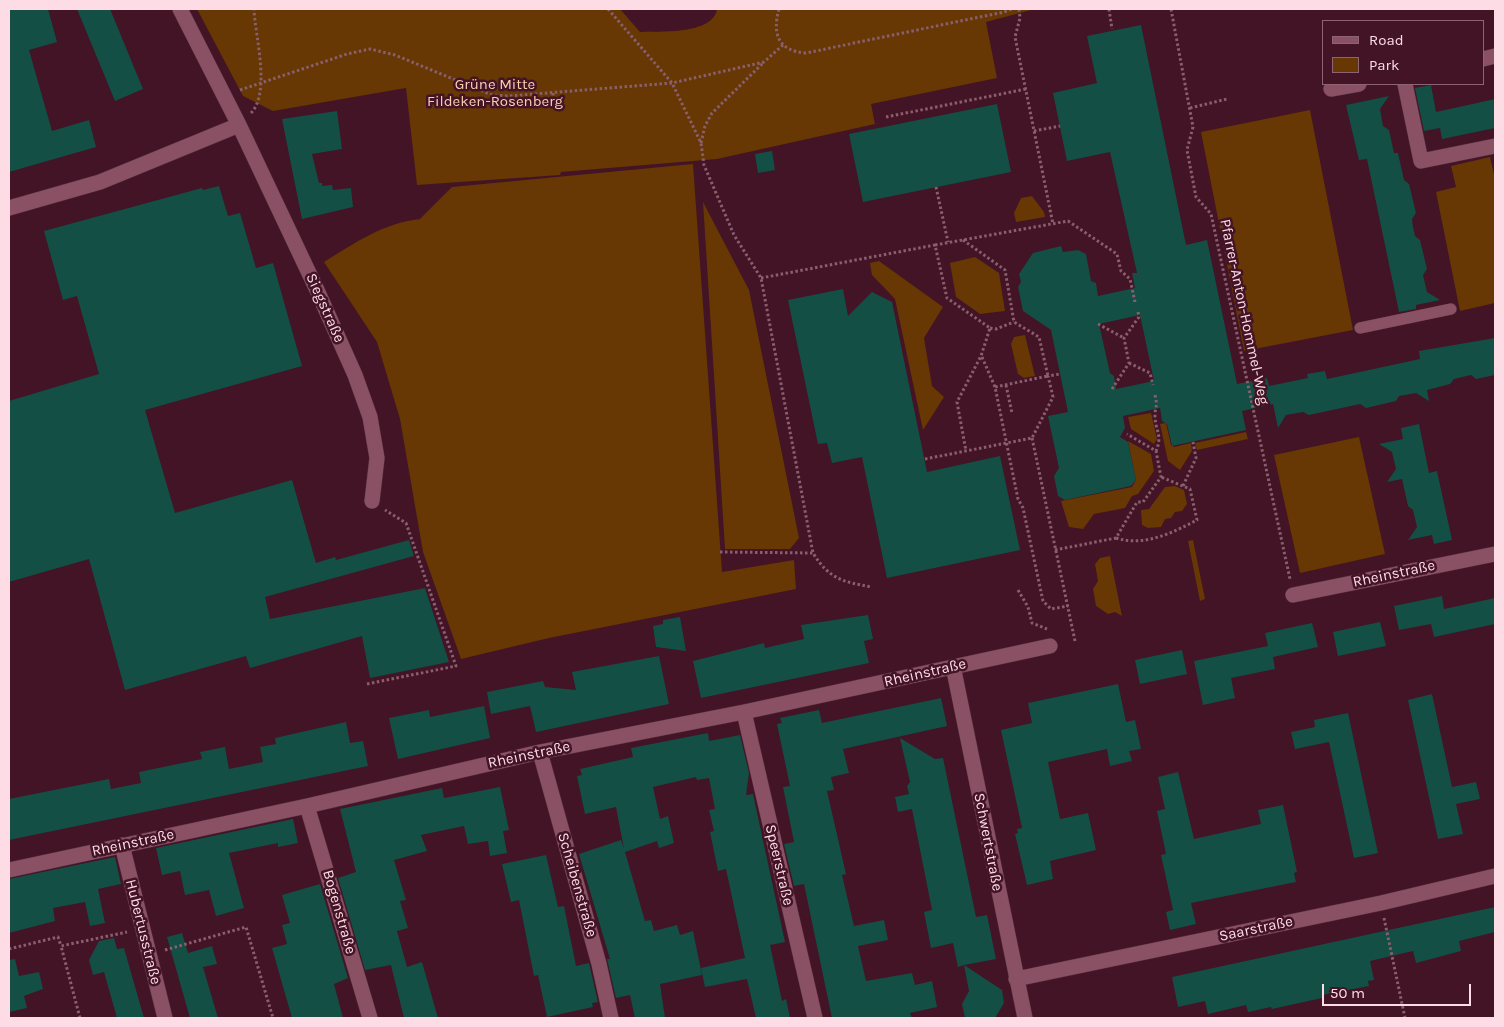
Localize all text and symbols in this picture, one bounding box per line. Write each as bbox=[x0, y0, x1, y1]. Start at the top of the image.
legend bbox=[1322, 20, 1484, 85]
text: Road bbox=[1369, 31, 1404, 49]
text: Park bbox=[1369, 56, 1399, 74]
park label: Grüne Mitte Fildeken-Rosenberg bbox=[427, 76, 563, 111]
street label: Pfarrer-Anton-Hommel-Weg bbox=[1216, 218, 1272, 406]
street label: Siegstraße bbox=[302, 271, 348, 345]
street label: Rheinstraße bbox=[1351, 557, 1437, 591]
street label: Rheinstraße bbox=[882, 655, 968, 691]
street label: Rheinstraße bbox=[486, 738, 572, 772]
street label: Schwertstraße bbox=[970, 791, 1006, 893]
street label: Speerstraße bbox=[761, 823, 797, 907]
street label: Rheinstraße bbox=[90, 826, 176, 860]
street label: Scheibenstraße bbox=[553, 831, 601, 939]
street label: Bogenstraße bbox=[318, 868, 360, 956]
street label: Hubertusstraße bbox=[121, 878, 165, 986]
street label: Saarstraße bbox=[1217, 912, 1295, 946]
scale bar bbox=[1324, 974, 1473, 1006]
text: 50 m bbox=[1330, 984, 1365, 1002]

